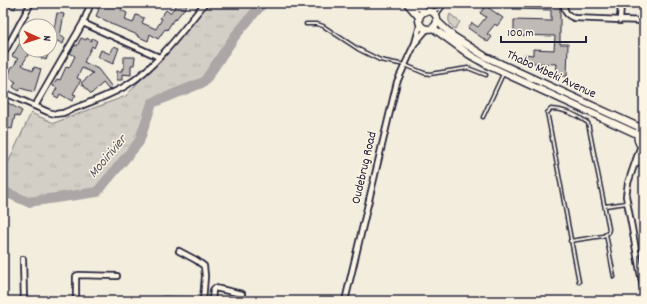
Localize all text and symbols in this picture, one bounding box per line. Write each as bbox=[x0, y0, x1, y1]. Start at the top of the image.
north arrow bbox=[18, 18, 58, 58]
scale bar bbox=[501, 18, 586, 44]
text: 100 m bbox=[507, 25, 534, 42]
text: N bbox=[38, 35, 54, 42]
street label: Thabo Mbeki Avenue bbox=[503, 46, 599, 104]
water label: Mooirivier bbox=[84, 130, 133, 183]
street label: Oudebrug Road bbox=[347, 130, 383, 206]

